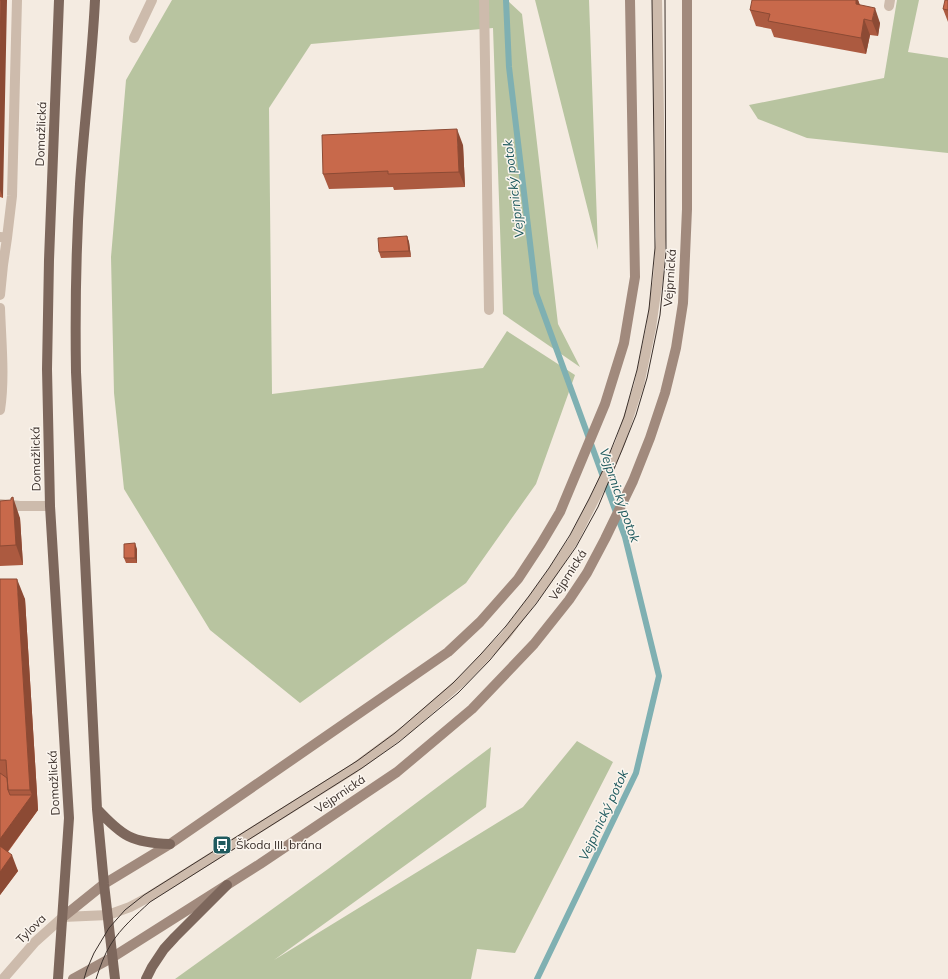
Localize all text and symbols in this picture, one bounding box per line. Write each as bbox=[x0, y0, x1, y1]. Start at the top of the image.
street label: Domažlická bbox=[32, 101, 49, 167]
water label: Vejprnický potok bbox=[499, 139, 527, 239]
street label: Vejprnická bbox=[660, 249, 679, 307]
street label: Domažlická bbox=[27, 426, 44, 492]
water label: Vejprnický potok bbox=[596, 446, 644, 545]
street label: Vejprnická bbox=[546, 546, 590, 603]
street label: Domažlická bbox=[44, 750, 63, 816]
water label: Vejprnický potok bbox=[575, 767, 631, 863]
street label: Vejprnická bbox=[312, 771, 368, 816]
bus stop icon: Škoda III. brána bbox=[211, 834, 233, 856]
place label: Škoda III. brána bbox=[236, 837, 322, 852]
street label: Tylova bbox=[13, 911, 49, 947]

